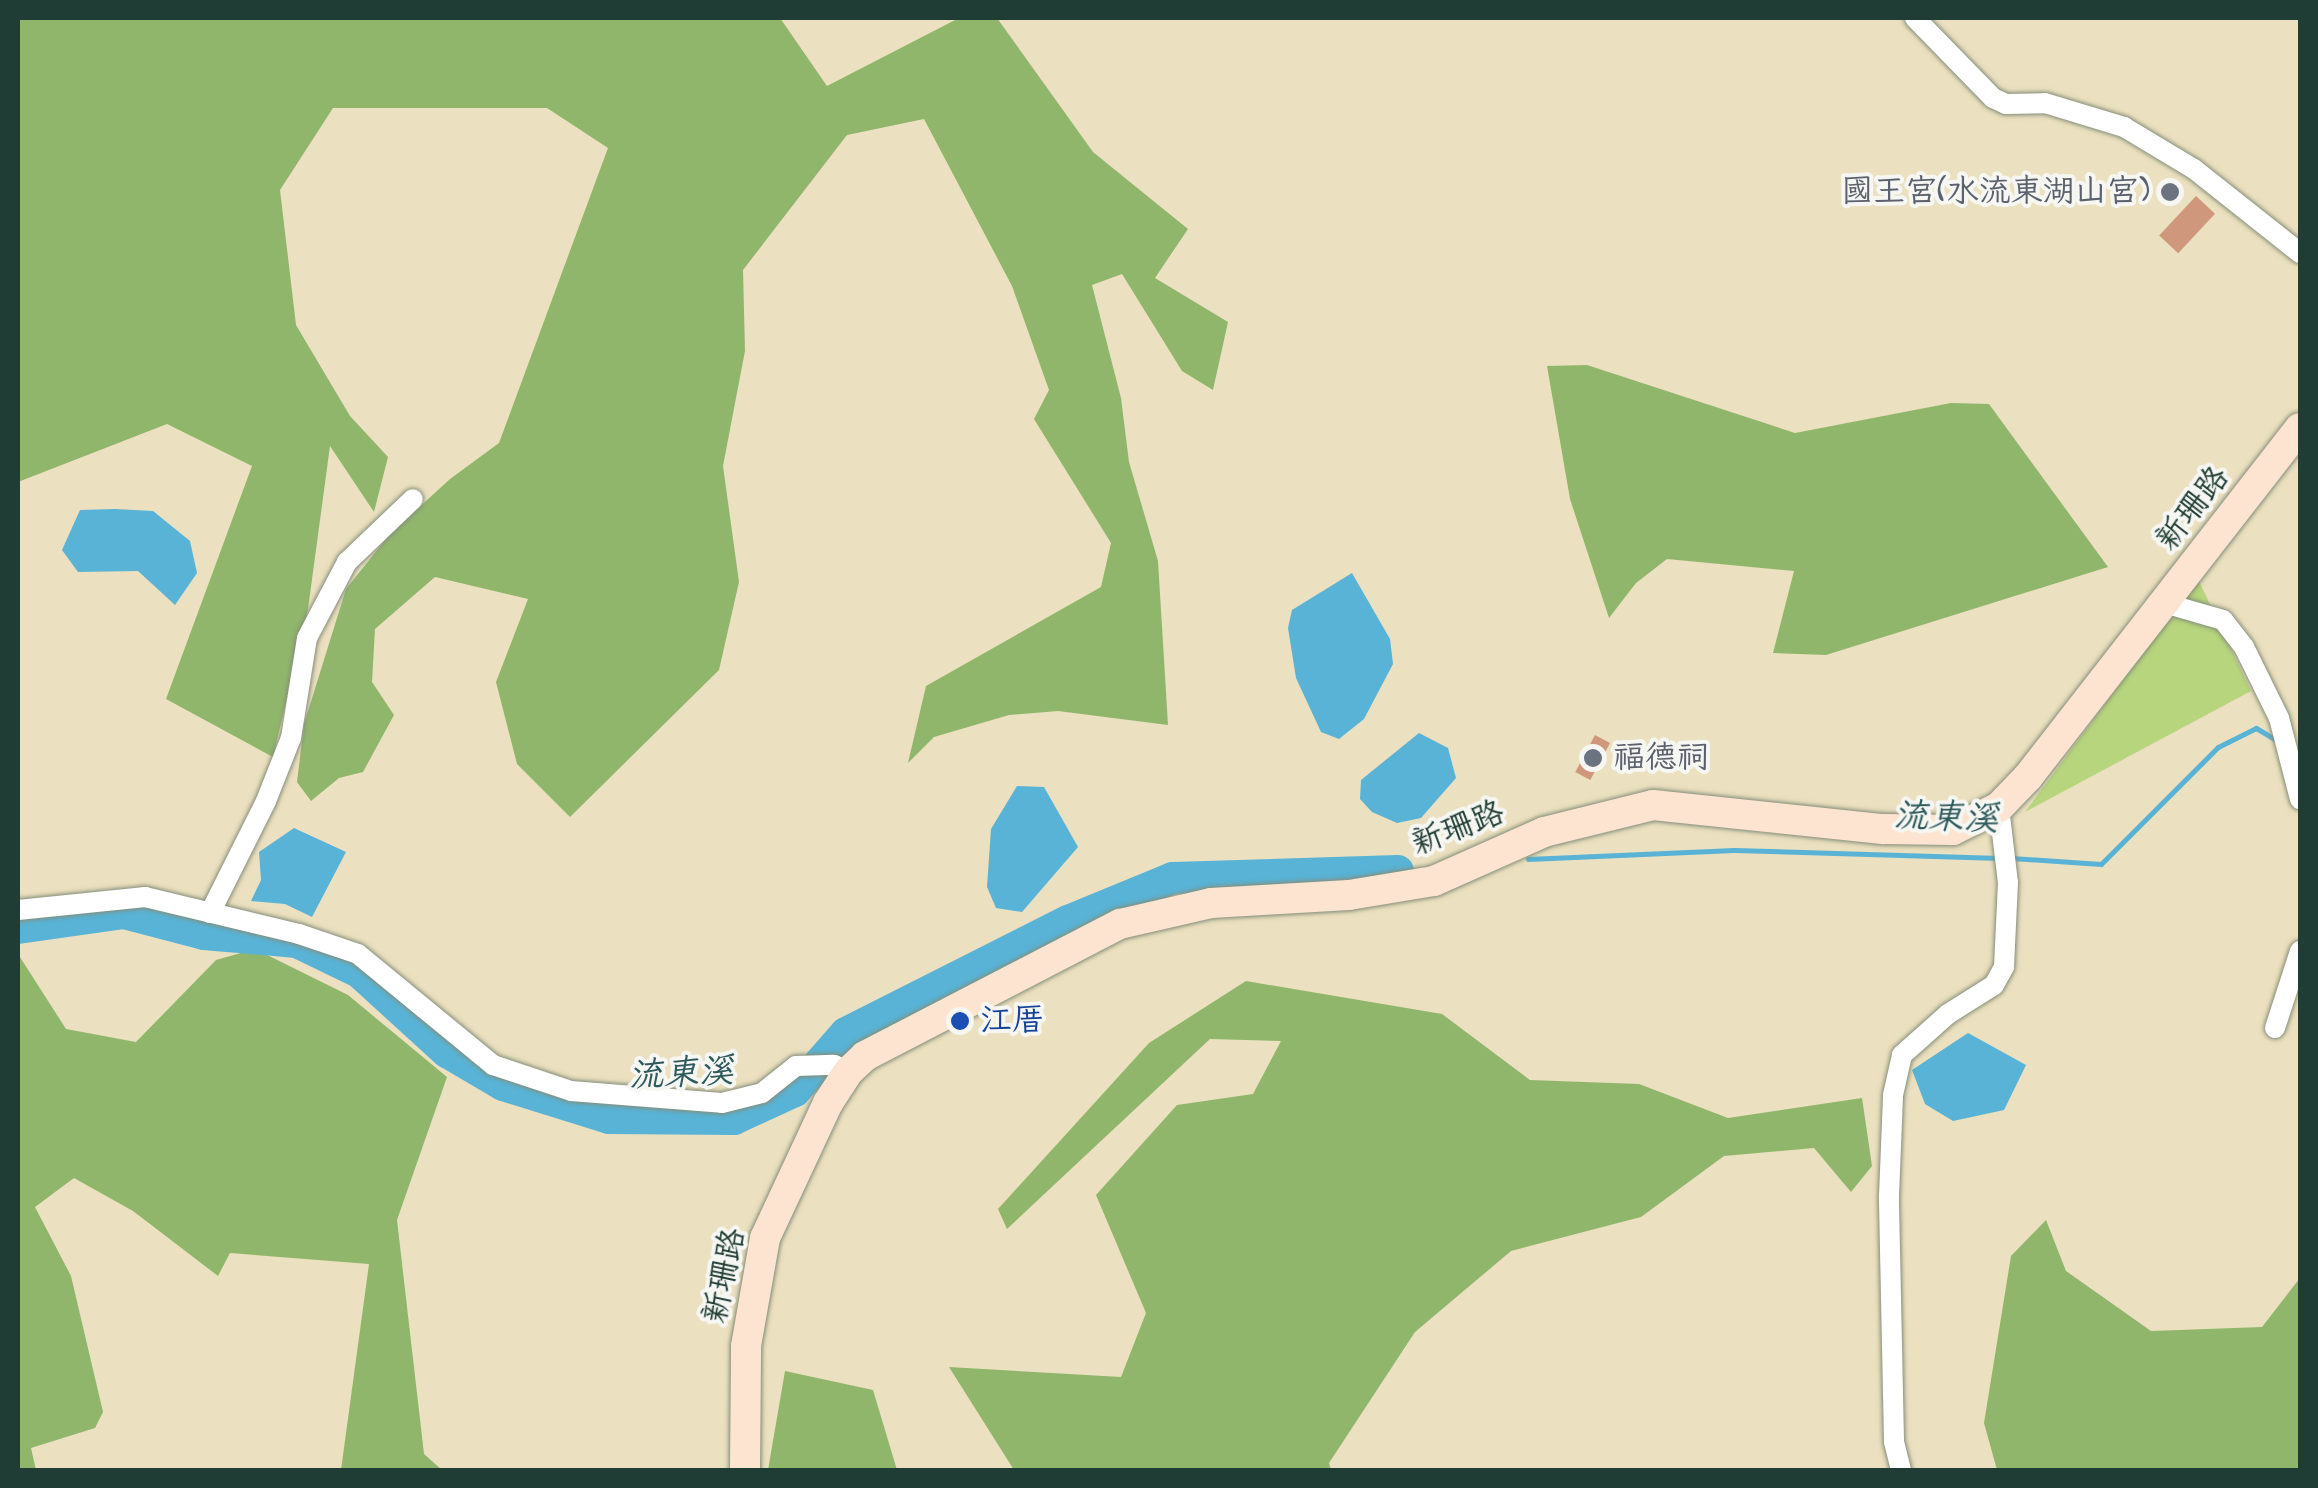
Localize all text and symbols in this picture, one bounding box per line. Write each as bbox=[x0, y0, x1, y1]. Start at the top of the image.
place label: 國王宮(水流東湖山宮) bbox=[1841, 173, 2150, 211]
marker: 國王宮(水流東湖山宮) bbox=[2159, 181, 2181, 203]
street label: 新珊路 bbox=[2148, 459, 2238, 559]
place label: 福德祠 bbox=[1613, 739, 1709, 777]
marker: 福德祠 bbox=[1582, 747, 1604, 769]
street label: 新珊路 bbox=[1406, 794, 1510, 864]
water label: 流東溪 bbox=[1893, 795, 1999, 841]
place label: 江厝 bbox=[980, 1002, 1044, 1040]
marker: 江厝 bbox=[949, 1010, 971, 1032]
water label: 流東溪 bbox=[627, 1050, 735, 1098]
street label: 新珊路 bbox=[696, 1225, 754, 1327]

